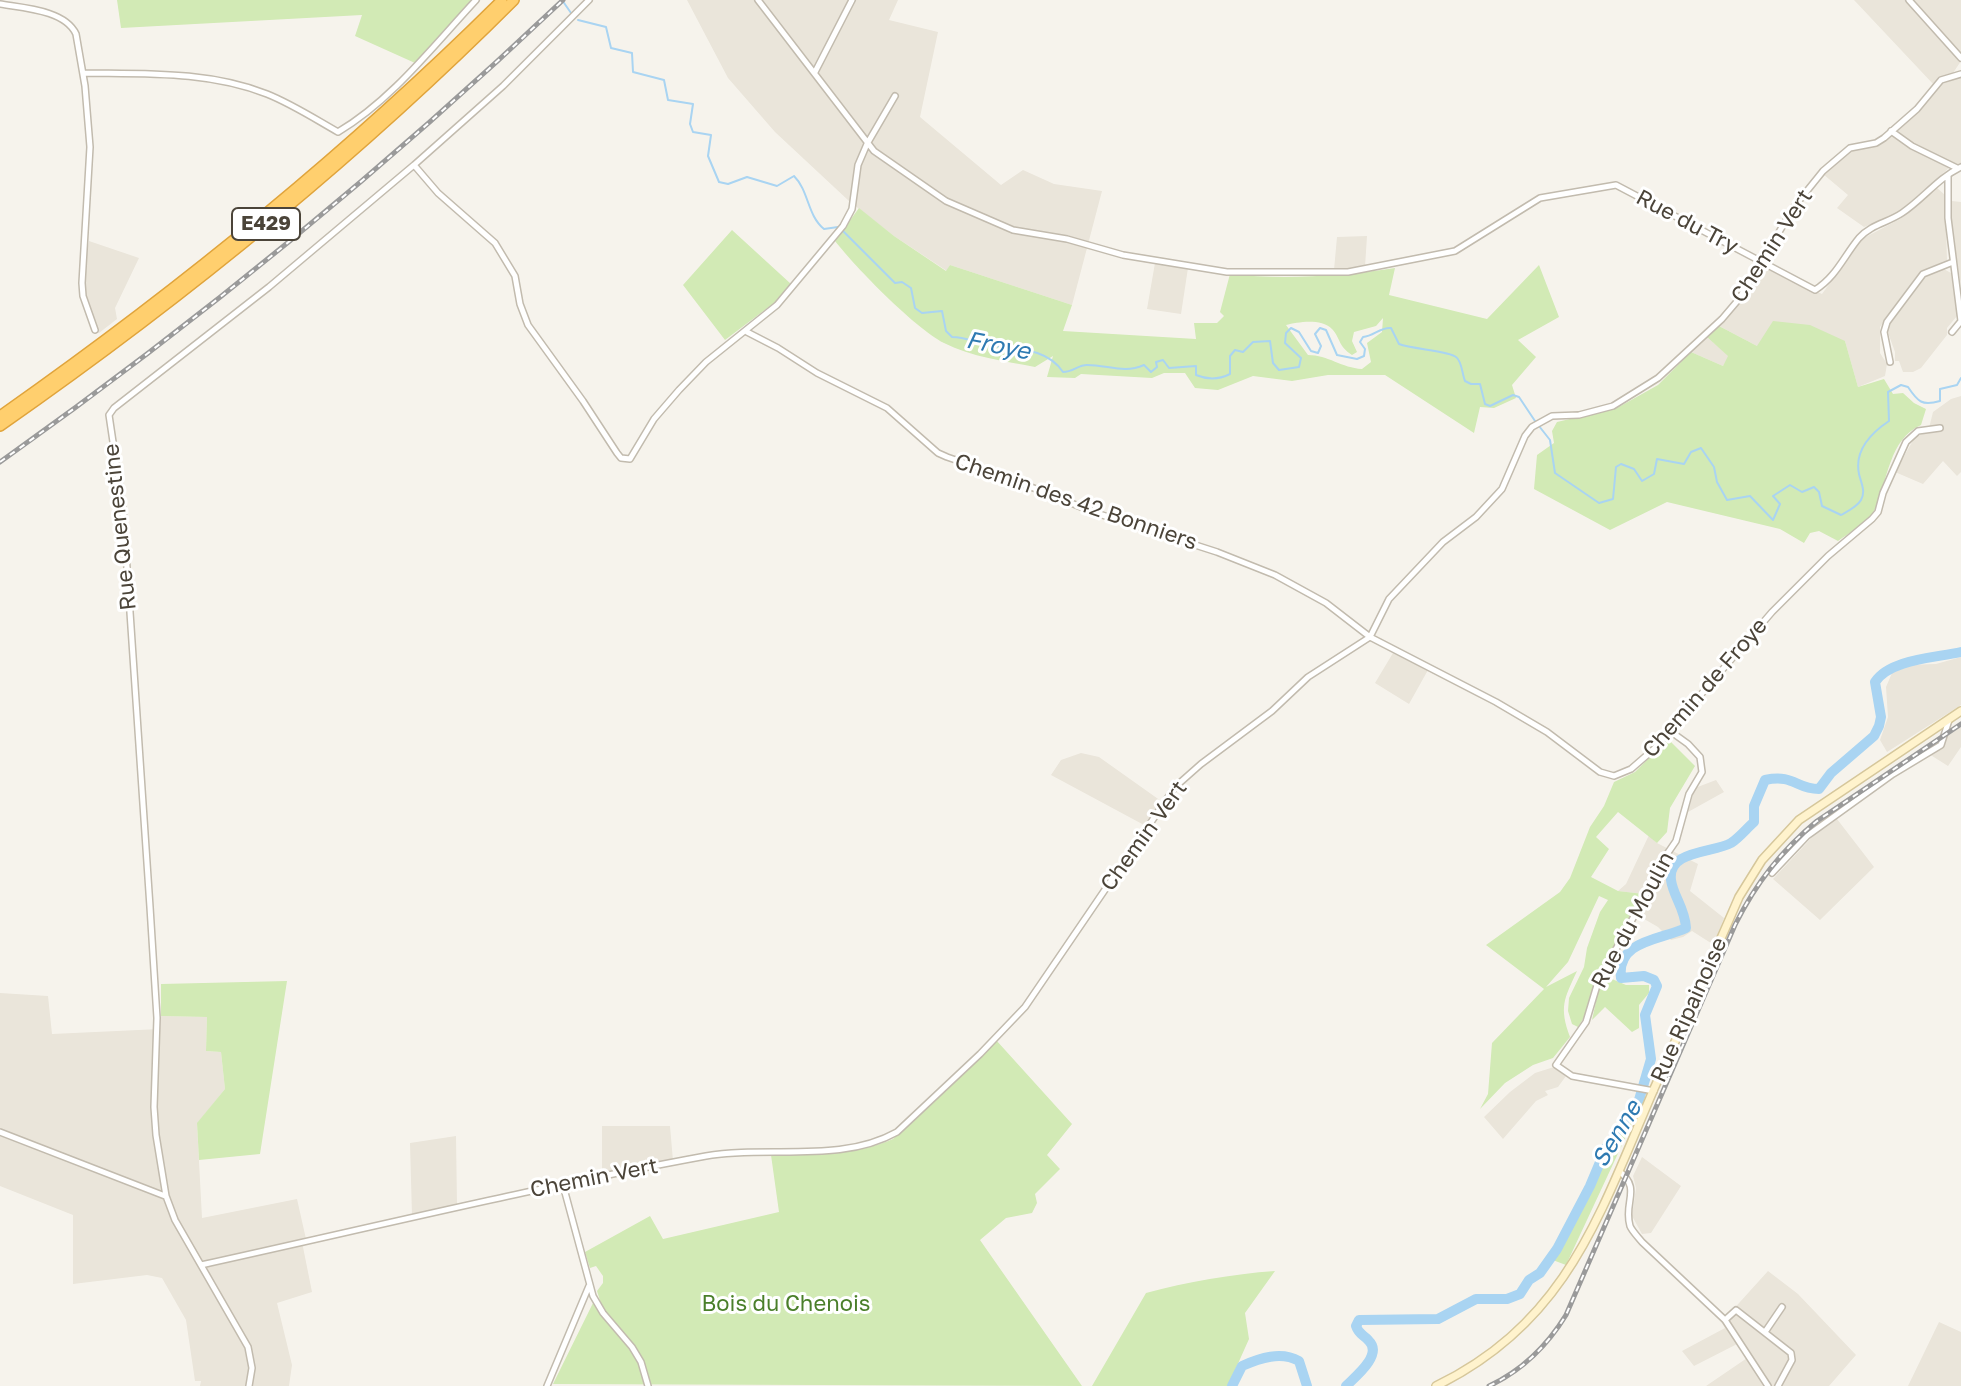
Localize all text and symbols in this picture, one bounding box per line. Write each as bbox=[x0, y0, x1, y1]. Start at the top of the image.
street label: Rue du Try bbox=[1632, 184, 1742, 260]
street label: Chemin Vert bbox=[1726, 184, 1818, 308]
road number: E429 bbox=[232, 208, 300, 240]
water label: Froye bbox=[964, 326, 1032, 366]
street label: Rue Quenestine bbox=[98, 442, 142, 612]
street label: Chemin des 42 Bonniers bbox=[951, 448, 1201, 556]
street label: Chemin de Froye bbox=[1637, 613, 1773, 763]
street label: Chemin Vert bbox=[1095, 776, 1193, 896]
street label: Rue du Moulin bbox=[1586, 847, 1680, 993]
street label: Rue Ripainoise bbox=[1645, 933, 1733, 1087]
water label: Senne bbox=[1586, 1095, 1648, 1173]
street label: Chemin Vert bbox=[528, 1153, 660, 1203]
park label: Bois du Chenois bbox=[702, 1291, 870, 1317]

